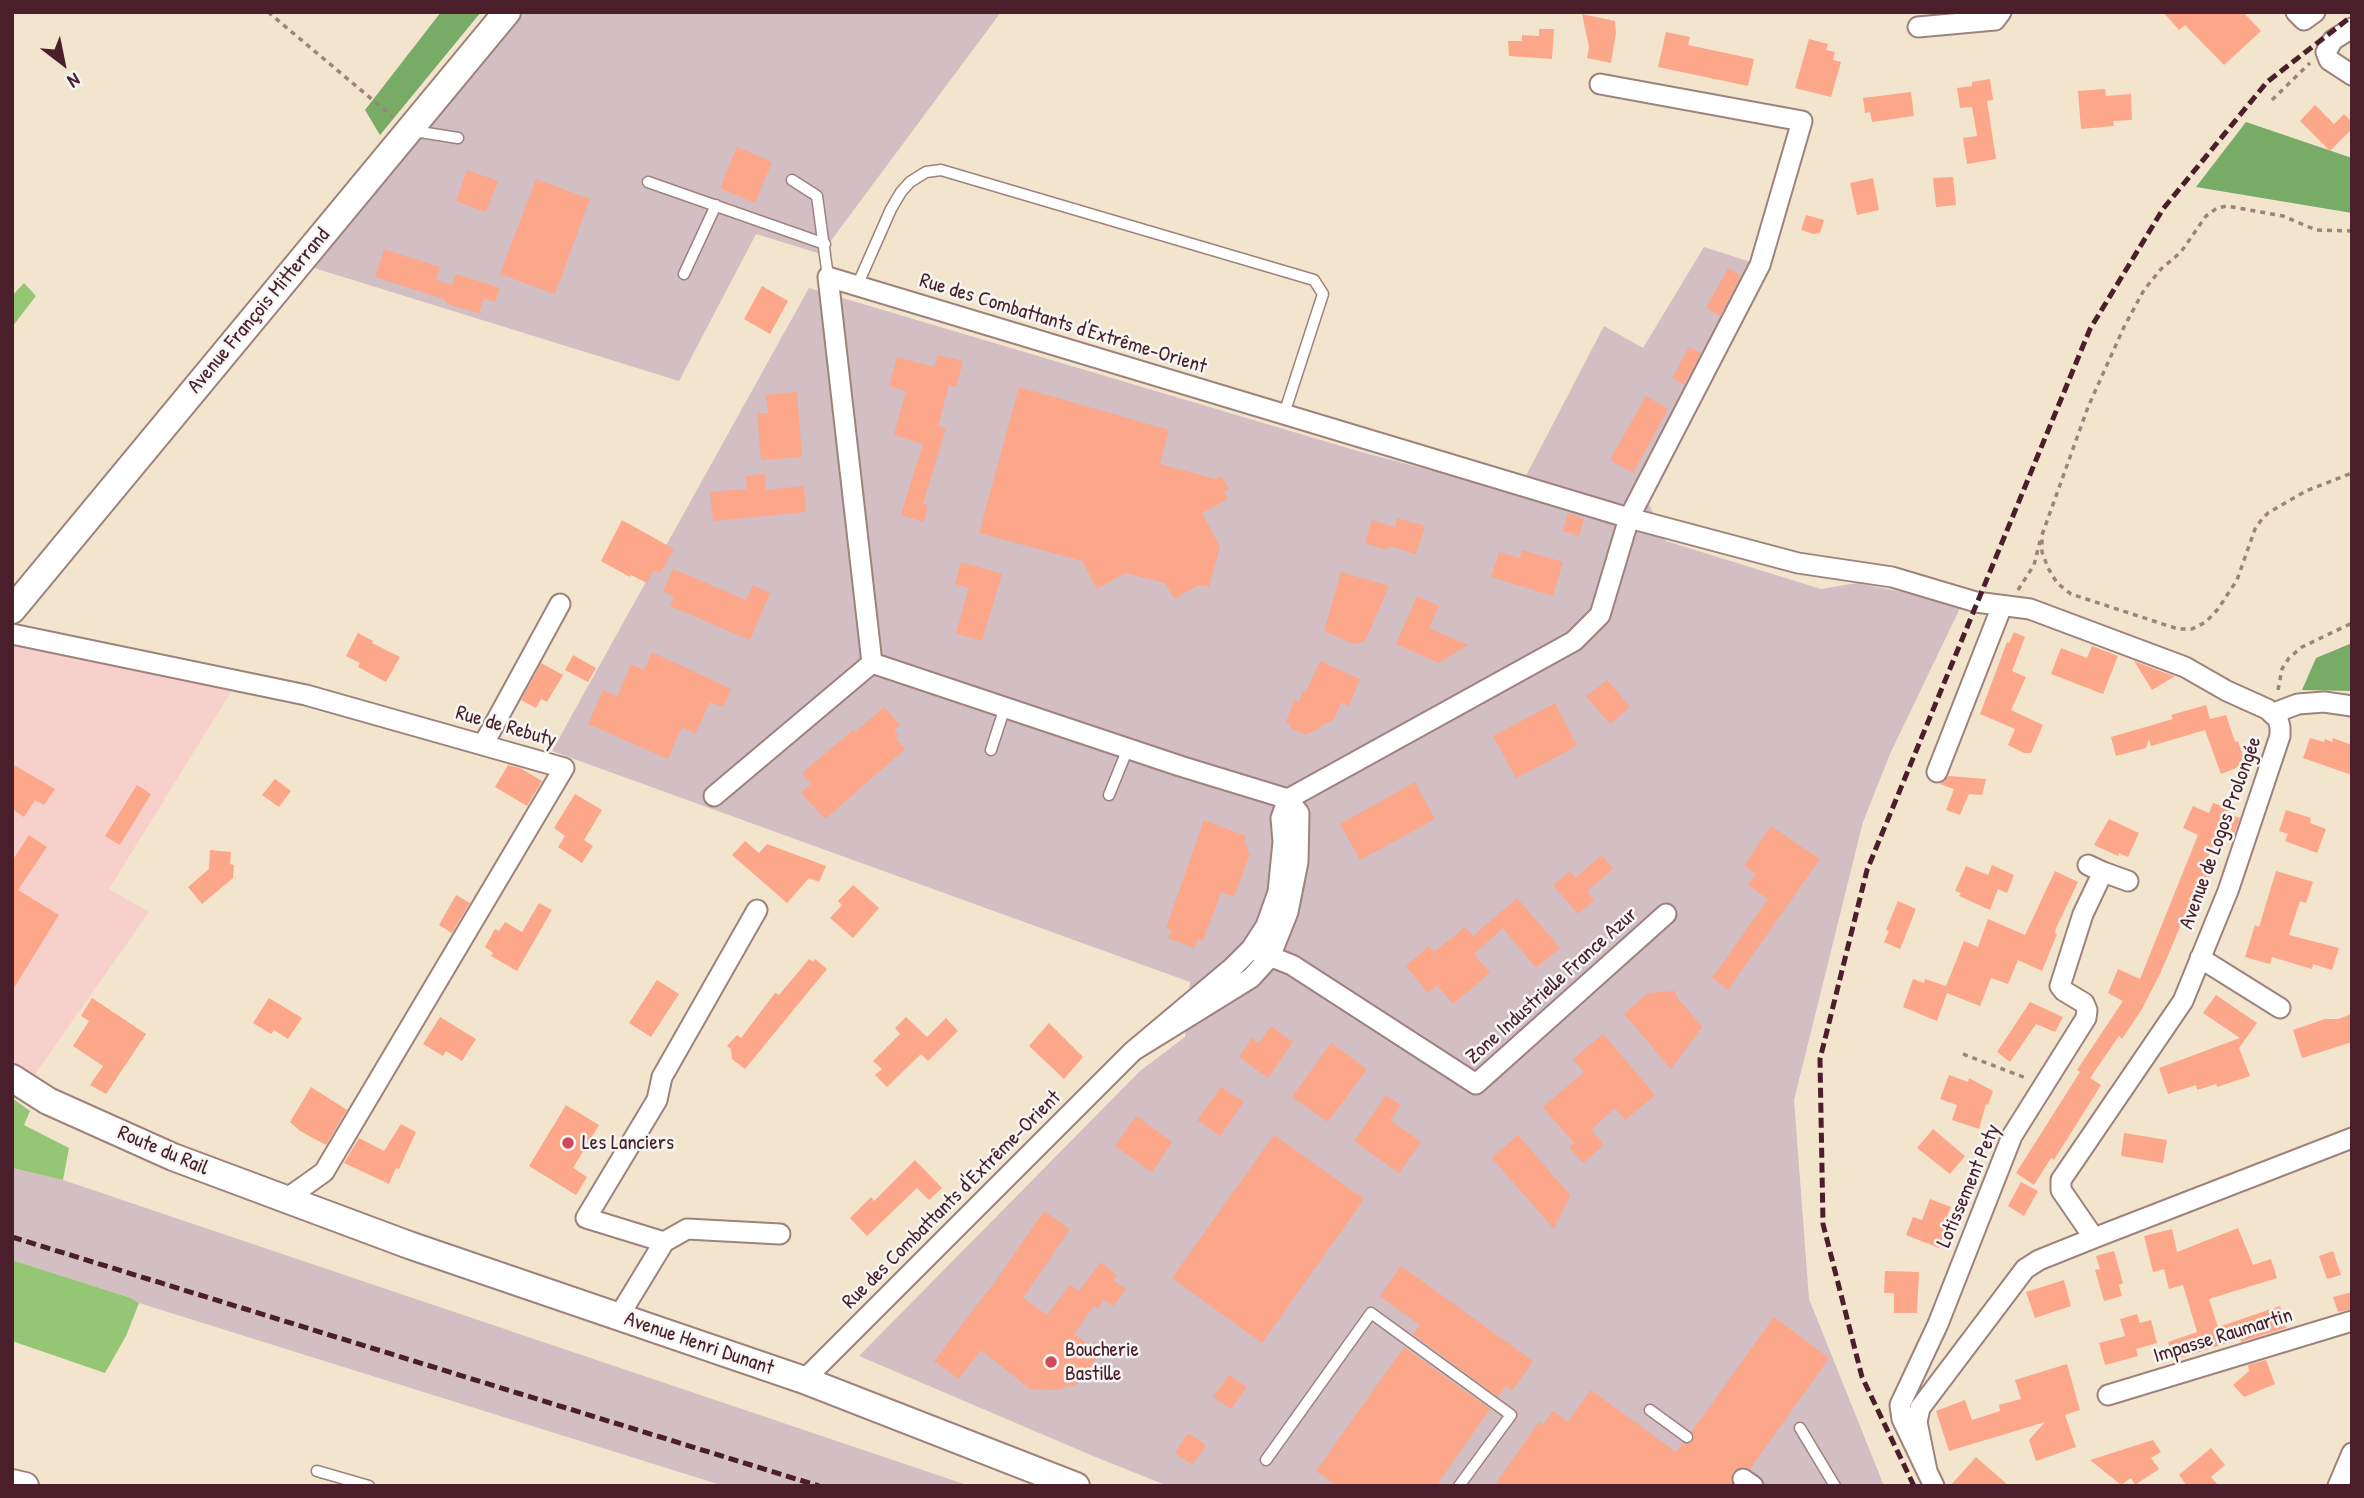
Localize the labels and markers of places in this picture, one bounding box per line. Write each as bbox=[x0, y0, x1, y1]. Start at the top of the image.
place label: Les Lanciers bbox=[582, 1130, 674, 1156]
marker: Les Lanciers bbox=[560, 1135, 576, 1151]
place label: Boucherie Bastille bbox=[1065, 1337, 1139, 1387]
marker: Boucherie Bastille bbox=[1043, 1354, 1059, 1370]

